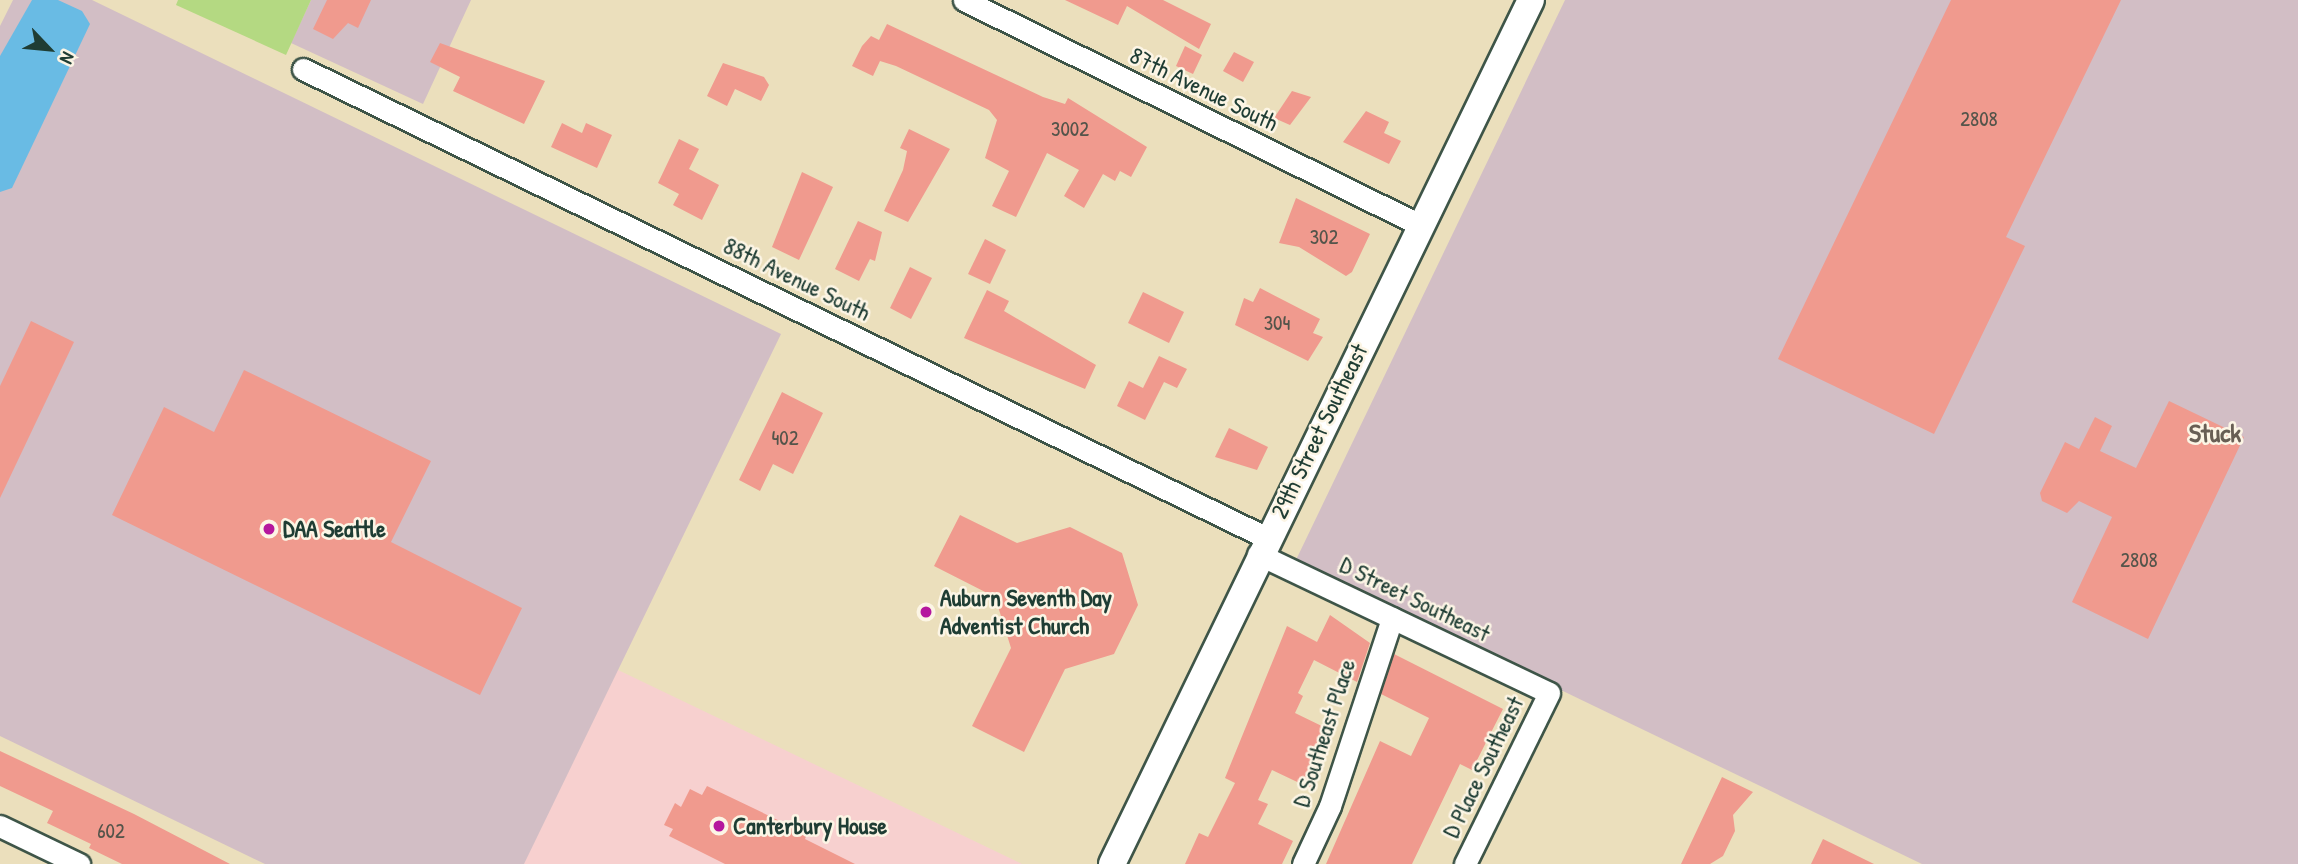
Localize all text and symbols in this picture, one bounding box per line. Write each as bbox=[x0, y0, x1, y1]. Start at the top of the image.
north arrow bbox=[14, 14, 84, 84]
street label: 87th Avenue South bbox=[1125, 41, 1283, 137]
text: N bbox=[54, 48, 82, 68]
house number: 2808 bbox=[1960, 106, 1998, 132]
house number: 3002 bbox=[1051, 116, 1089, 142]
house number: 302 bbox=[1310, 224, 1338, 250]
street label: 88th Avenue South bbox=[719, 231, 875, 327]
house number: 304 bbox=[1264, 310, 1290, 336]
street label: 29th Street Southeast bbox=[1264, 339, 1374, 523]
district label: Stuck bbox=[2189, 417, 2241, 449]
house number: 402 bbox=[771, 425, 799, 451]
place label: DAA Seattle bbox=[283, 515, 386, 543]
marker: DAA Seattle bbox=[261, 521, 277, 537]
house number: 2808 bbox=[2120, 547, 2158, 573]
street label: D Street Southeast bbox=[1335, 550, 1495, 648]
place label: Auburn Seventh Day Adventist Church bbox=[940, 584, 1112, 640]
marker: Auburn Seventh Day Adventist Church bbox=[918, 604, 934, 620]
street label: D Southeast Place bbox=[1287, 655, 1361, 811]
street label: D Place Southeast bbox=[1436, 692, 1530, 842]
place label: Canterbury House bbox=[733, 812, 887, 840]
house number: 602 bbox=[97, 818, 125, 844]
marker: Canterbury House bbox=[711, 818, 727, 834]

